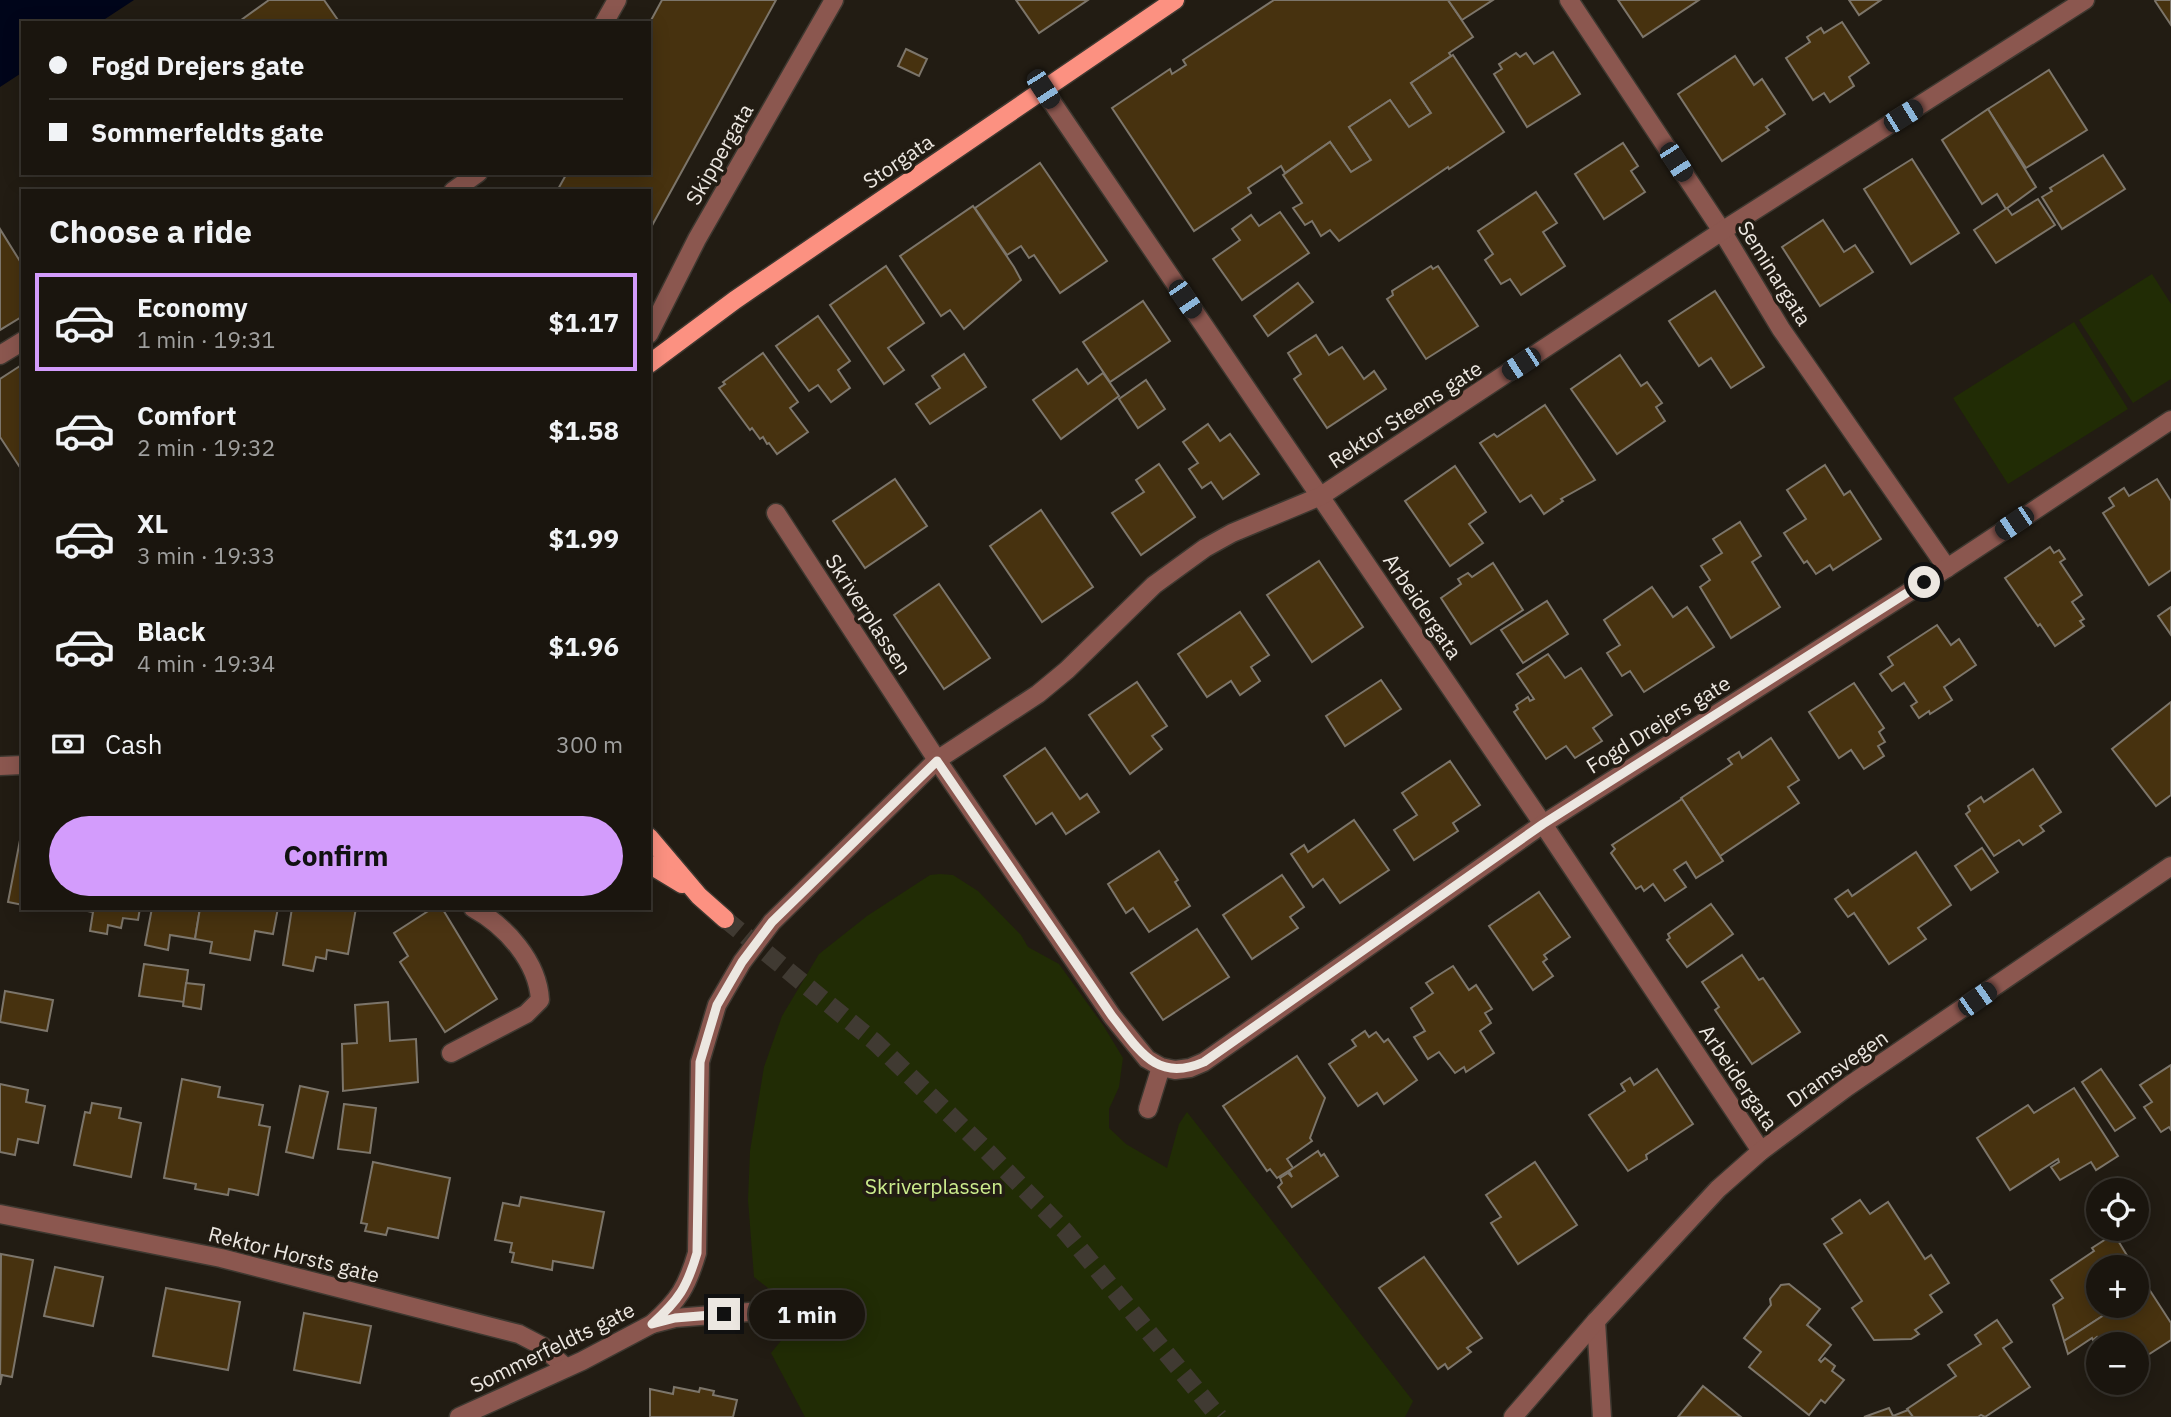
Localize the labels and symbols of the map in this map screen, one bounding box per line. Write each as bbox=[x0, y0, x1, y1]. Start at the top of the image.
car bbox=[1023, 66, 1064, 112]
car bbox=[1880, 96, 1927, 136]
street label: Skippergata bbox=[679, 98, 759, 210]
street label: Storgata bbox=[857, 127, 939, 195]
car bbox=[1656, 139, 1697, 185]
street label: Seminargata bbox=[1732, 215, 1818, 331]
car bbox=[1165, 276, 1206, 322]
car bbox=[1498, 344, 1545, 384]
street label: Rektor Steens gate bbox=[1323, 354, 1487, 474]
car bbox=[1991, 503, 2038, 543]
street label: Skriverplassen bbox=[820, 548, 918, 680]
street label: Arbeidergata bbox=[1377, 548, 1469, 664]
route start bbox=[1908, 566, 1940, 598]
street label: Fogd Drejers gate bbox=[1581, 668, 1735, 780]
car bbox=[1954, 978, 2001, 1020]
street label: Arbeidergata bbox=[1693, 1019, 1785, 1135]
street label: Dramsvegen bbox=[1781, 1023, 1893, 1113]
park label: Skriverplassen bbox=[865, 1172, 1003, 1200]
street label: Rektor Horsts gate bbox=[206, 1219, 382, 1289]
callout: 1 min bbox=[748, 1290, 864, 1338]
street label: Sommerfeldts gate bbox=[465, 1295, 639, 1399]
route end bbox=[708, 1298, 740, 1330]

